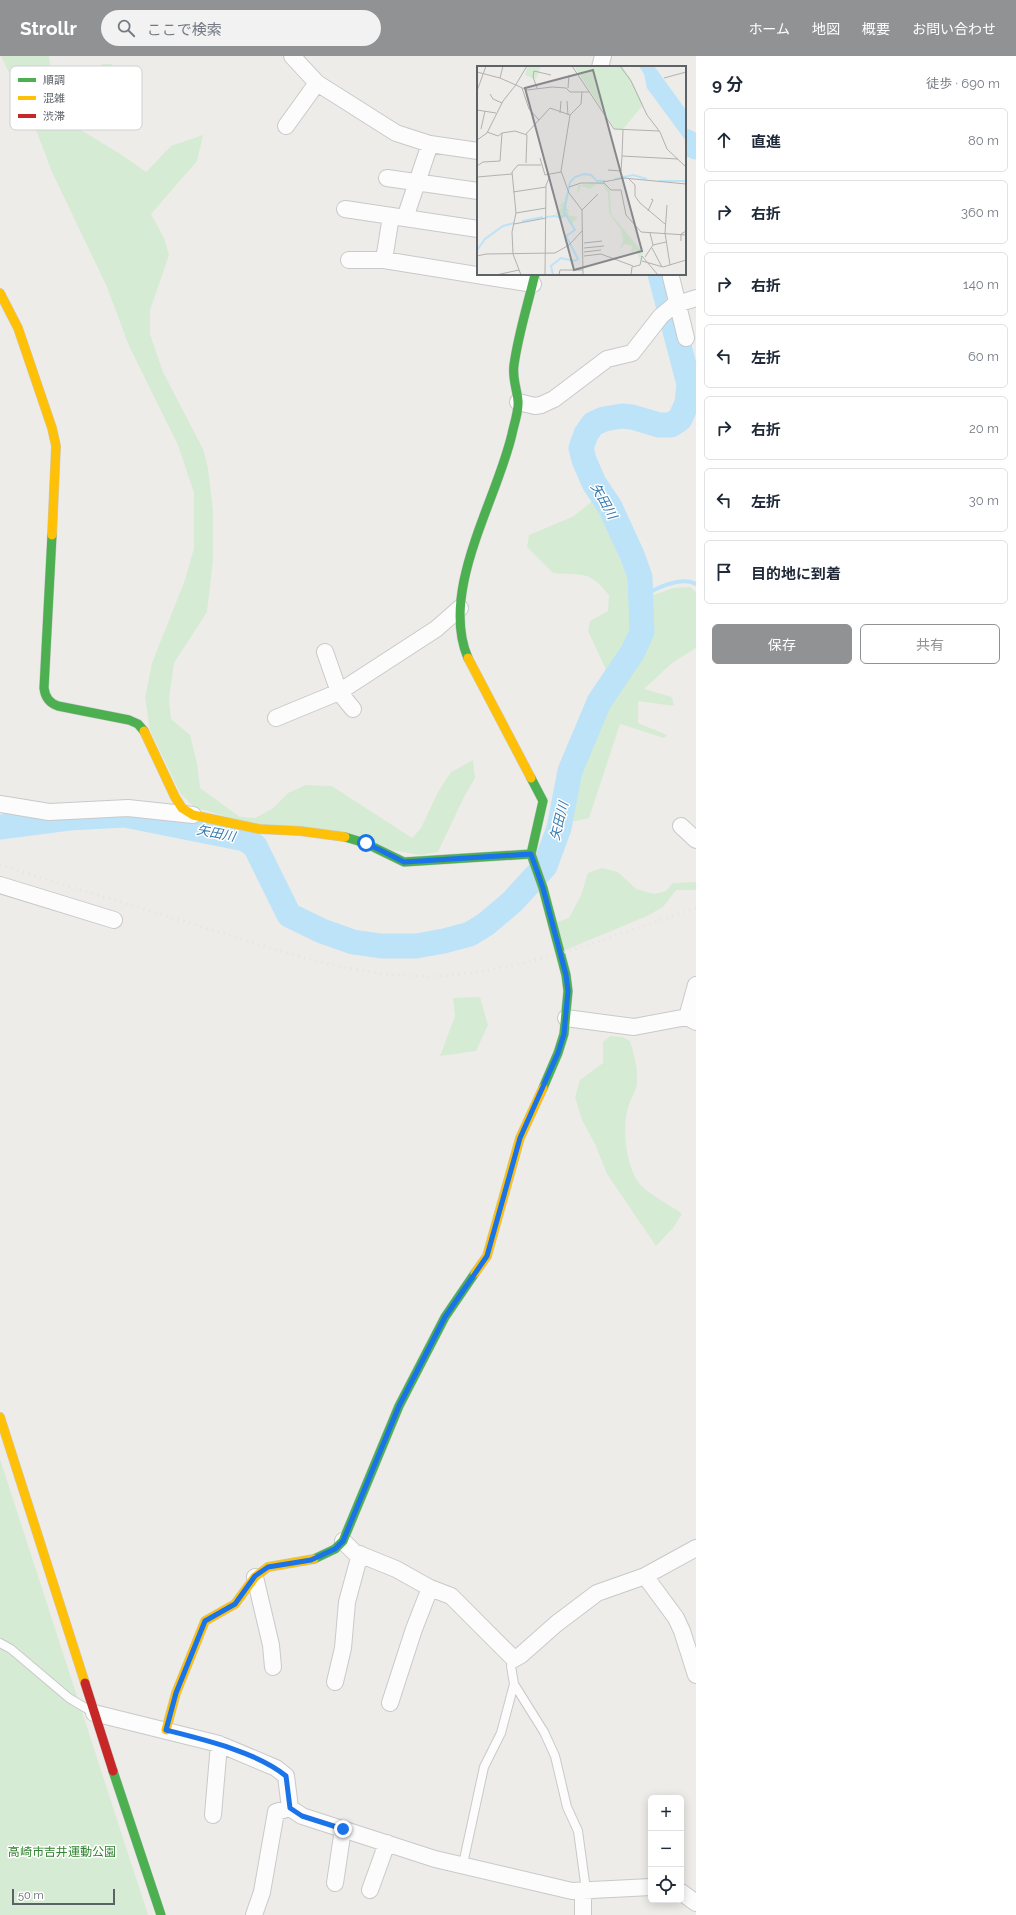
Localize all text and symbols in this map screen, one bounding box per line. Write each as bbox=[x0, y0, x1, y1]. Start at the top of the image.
search box bbox=[101, 10, 381, 46]
text: Strollr bbox=[20, 17, 77, 39]
icon: search bbox=[115, 17, 137, 39]
text: ここで検索 bbox=[147, 21, 222, 39]
text: ホーム bbox=[748, 21, 790, 37]
text: 地図 bbox=[812, 21, 840, 37]
text: 概要 bbox=[862, 21, 890, 37]
text: お問い合わせ bbox=[912, 21, 996, 37]
legend bbox=[10, 66, 142, 130]
inset map bbox=[477, 66, 686, 275]
text: 順調 bbox=[43, 74, 65, 87]
text: 9 分 bbox=[712, 74, 743, 94]
text: 徒歩 · 690 m bbox=[926, 76, 1000, 91]
text: 混雑 bbox=[43, 92, 65, 105]
text: 渋滞 bbox=[43, 110, 65, 123]
icon: ahead bbox=[713, 129, 735, 151]
text: 直進 bbox=[751, 133, 781, 151]
text: 80 m bbox=[968, 133, 999, 148]
icon: right bbox=[713, 201, 735, 223]
text: 右折 bbox=[751, 205, 781, 223]
text: 360 m bbox=[961, 205, 999, 220]
icon: right bbox=[713, 273, 735, 295]
text: 右折 bbox=[751, 277, 781, 295]
text: 140 m bbox=[963, 277, 999, 292]
icon: left bbox=[713, 345, 735, 367]
text: 左折 bbox=[751, 349, 781, 367]
text: 60 m bbox=[968, 349, 999, 364]
icon: right bbox=[713, 417, 735, 439]
text: 右折 bbox=[751, 421, 781, 439]
text: 20 m bbox=[969, 421, 999, 436]
water label: 矢田川 bbox=[588, 480, 621, 523]
icon: left bbox=[713, 489, 735, 511]
text: 左折 bbox=[751, 493, 781, 511]
text: 30 m bbox=[969, 493, 999, 508]
icon: arrive bbox=[713, 561, 735, 583]
text: 目的地に到着 bbox=[751, 565, 841, 583]
button: 保存 bbox=[712, 624, 852, 664]
button: 共有 bbox=[860, 624, 1000, 664]
water label: 矢田川 bbox=[547, 798, 571, 842]
water label: 矢田川 bbox=[195, 822, 239, 844]
route start bbox=[357, 834, 375, 852]
map controls bbox=[648, 1795, 684, 1903]
button: + bbox=[648, 1795, 684, 1831]
route end bbox=[334, 1820, 352, 1838]
button: − bbox=[648, 1831, 684, 1867]
park label: 高崎市吉井運動公園 bbox=[8, 1845, 116, 1859]
button: locate bbox=[648, 1867, 684, 1903]
scale bar bbox=[12, 1887, 115, 1906]
text: 50 m bbox=[18, 1889, 44, 1902]

